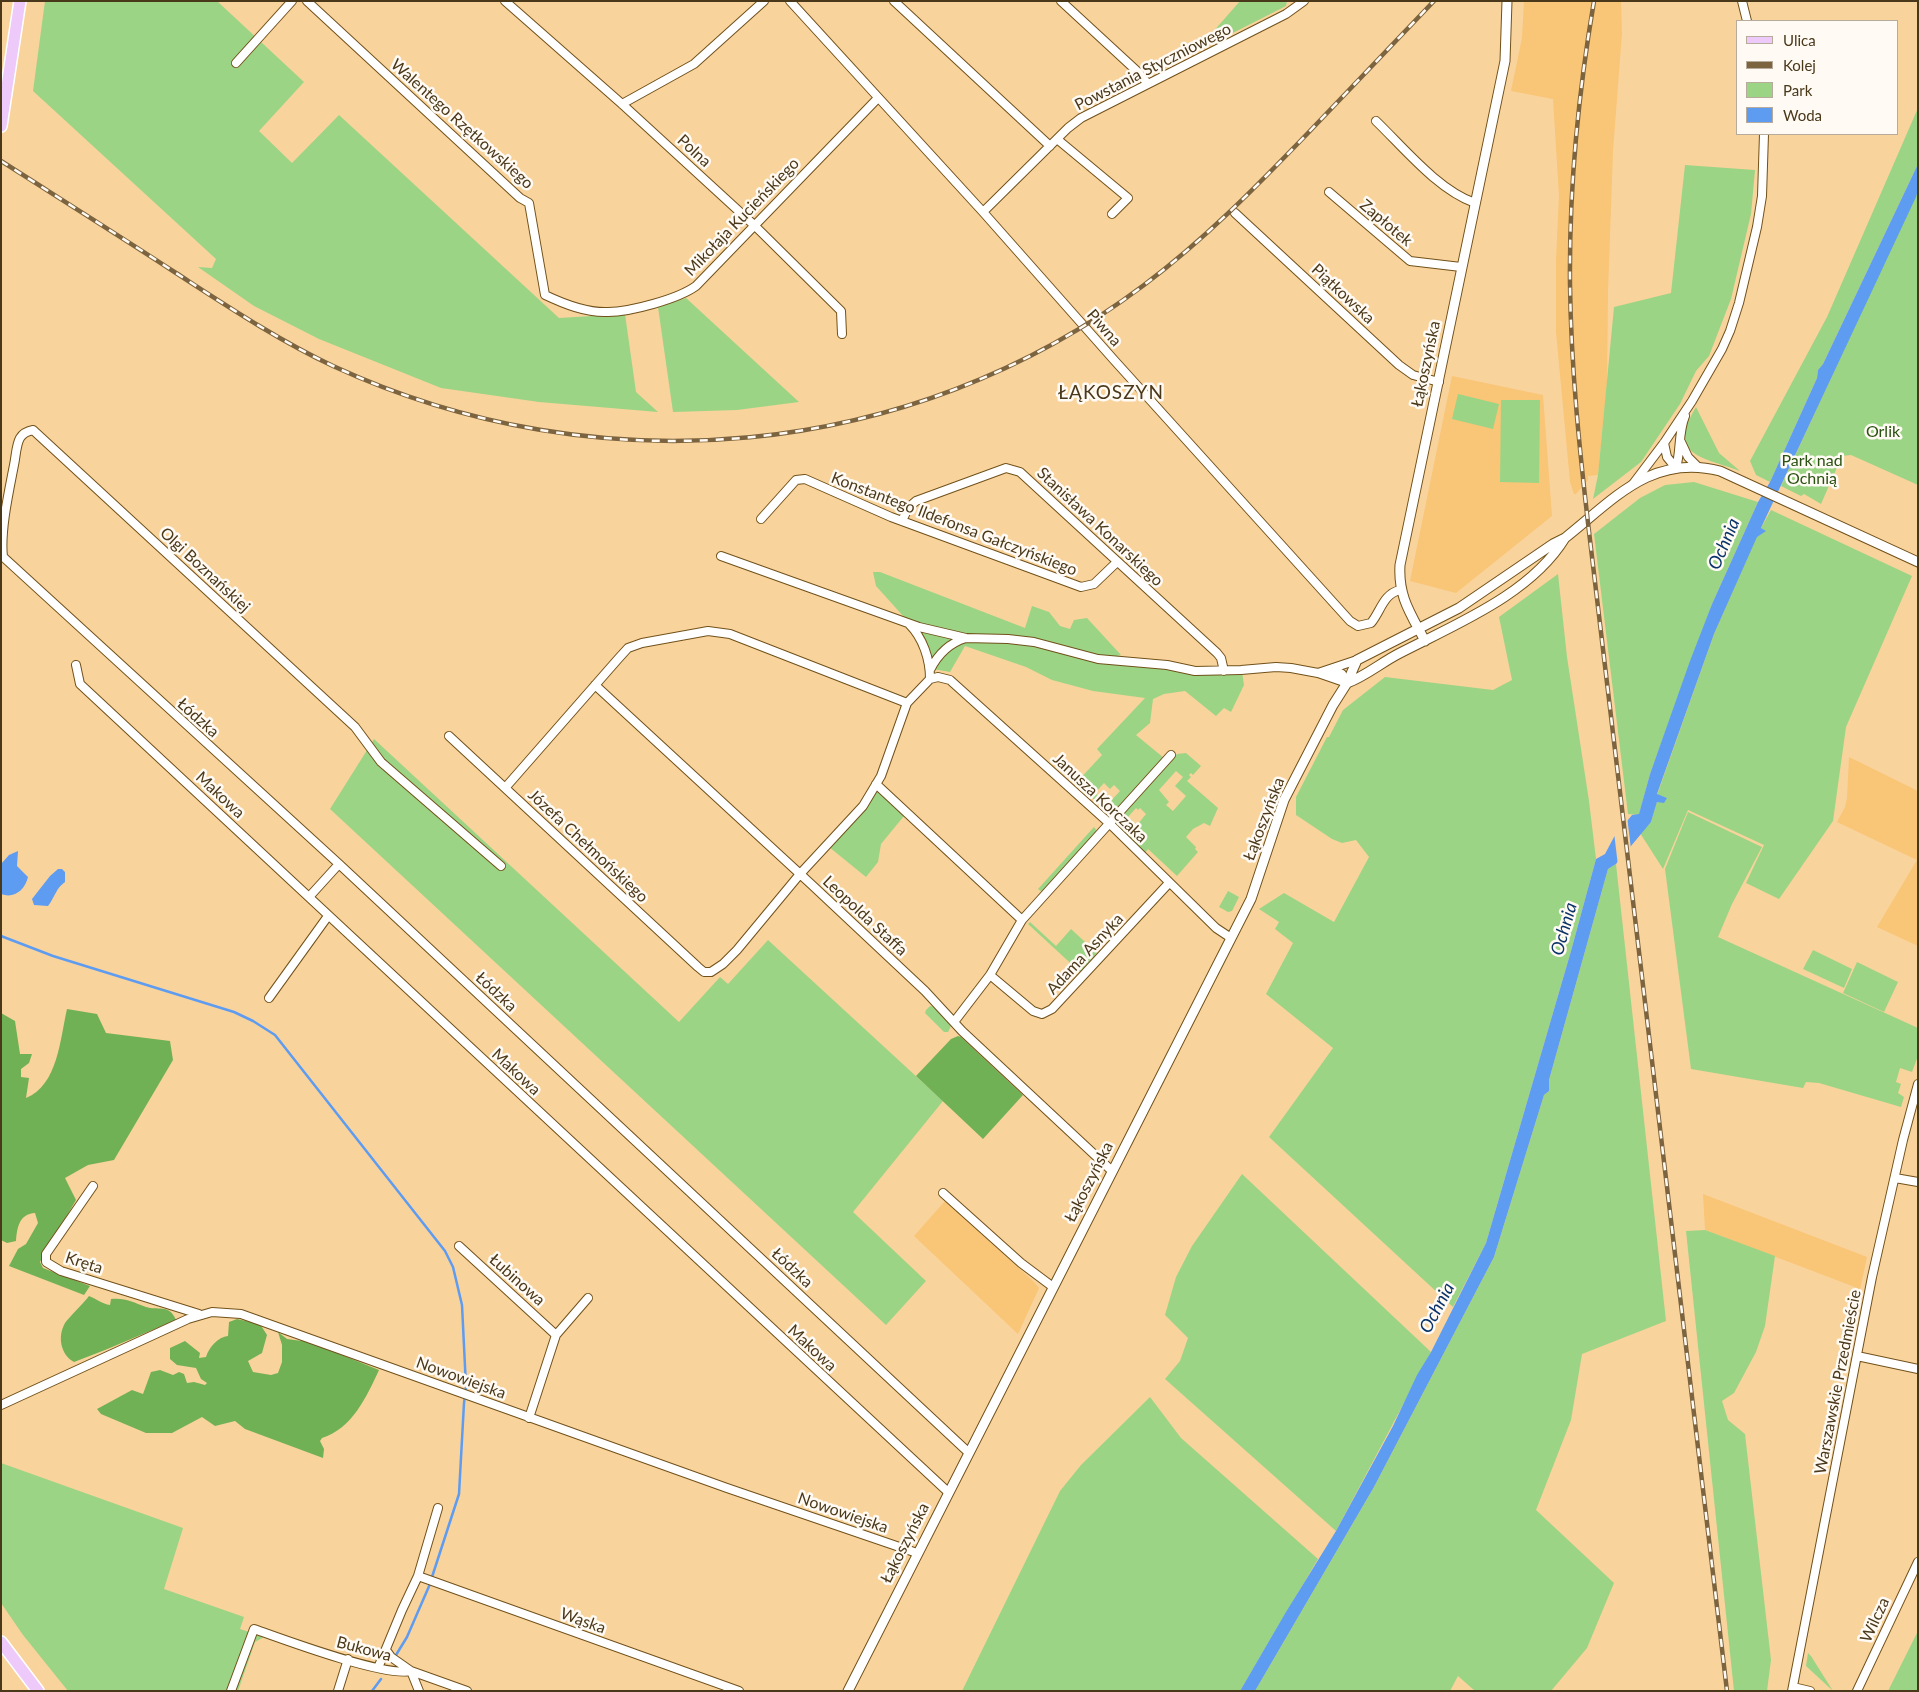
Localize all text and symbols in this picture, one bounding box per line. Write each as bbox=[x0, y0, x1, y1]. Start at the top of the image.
street label: Powstania Styczniowego bbox=[1072, 19, 1234, 115]
legend bbox=[1736, 20, 1899, 135]
text: Ulica bbox=[1783, 31, 1816, 49]
street label: Walentego Rzętkowskiego bbox=[387, 55, 537, 193]
text: Kolej bbox=[1783, 56, 1816, 74]
text: Park bbox=[1783, 81, 1812, 99]
text: Woda bbox=[1783, 106, 1822, 124]
street label: Polna bbox=[673, 131, 715, 171]
street label: Mikołaja Kucieńskiego bbox=[681, 154, 803, 280]
street label: Zapłotek bbox=[1356, 196, 1416, 250]
street label: Piątkowska bbox=[1308, 260, 1378, 328]
street label: Piwna bbox=[1083, 306, 1125, 350]
street label: Łąkoszyńska bbox=[1408, 319, 1444, 409]
district label: ŁĄKOSZYN bbox=[1057, 382, 1165, 404]
park label: Orlik bbox=[1866, 422, 1900, 442]
park label: Park nad Ochnią bbox=[1781, 451, 1843, 489]
street label: Stanisława Konarskiego bbox=[1033, 464, 1167, 590]
street label: Konstantego Ildefonsa Gałczyńskiego bbox=[828, 468, 1080, 580]
water label: Ochnia bbox=[1704, 515, 1744, 573]
street label: Olgi Boznańskiej bbox=[156, 523, 254, 617]
street label: Łódzka bbox=[173, 694, 223, 742]
street label: Janusza Korczaka bbox=[1049, 749, 1151, 847]
street label: Makowa bbox=[192, 768, 248, 822]
street label: Łąkoszyńska bbox=[1239, 775, 1289, 863]
street label: Józefa Chełmońskiego bbox=[524, 785, 652, 907]
street label: Leopolda Staffa bbox=[819, 872, 911, 960]
water label: Ochnia bbox=[1546, 900, 1582, 958]
street label: Adama Asnyka bbox=[1043, 910, 1127, 998]
street label: Łódzka bbox=[471, 968, 521, 1016]
street label: Makowa bbox=[488, 1045, 544, 1099]
street label: Łąkoszyńska bbox=[1061, 1139, 1117, 1225]
street label: Łódzka bbox=[767, 1244, 817, 1292]
street label: Kręta bbox=[63, 1248, 105, 1278]
street label: Łubinowa bbox=[485, 1250, 549, 1310]
water label: Ochnia bbox=[1415, 1279, 1459, 1337]
street label: Warszawskie Przedmieście bbox=[1811, 1288, 1865, 1476]
street label: Makowa bbox=[784, 1321, 840, 1375]
street label: Nowowiejska bbox=[414, 1353, 508, 1403]
street label: Nowowiejska bbox=[795, 1489, 891, 1537]
street label: Łąkoszyńska bbox=[877, 1500, 933, 1586]
street label: Wilcza bbox=[1856, 1595, 1894, 1645]
street label: Wąska bbox=[558, 1604, 608, 1638]
street label: Bukowa bbox=[334, 1632, 394, 1666]

